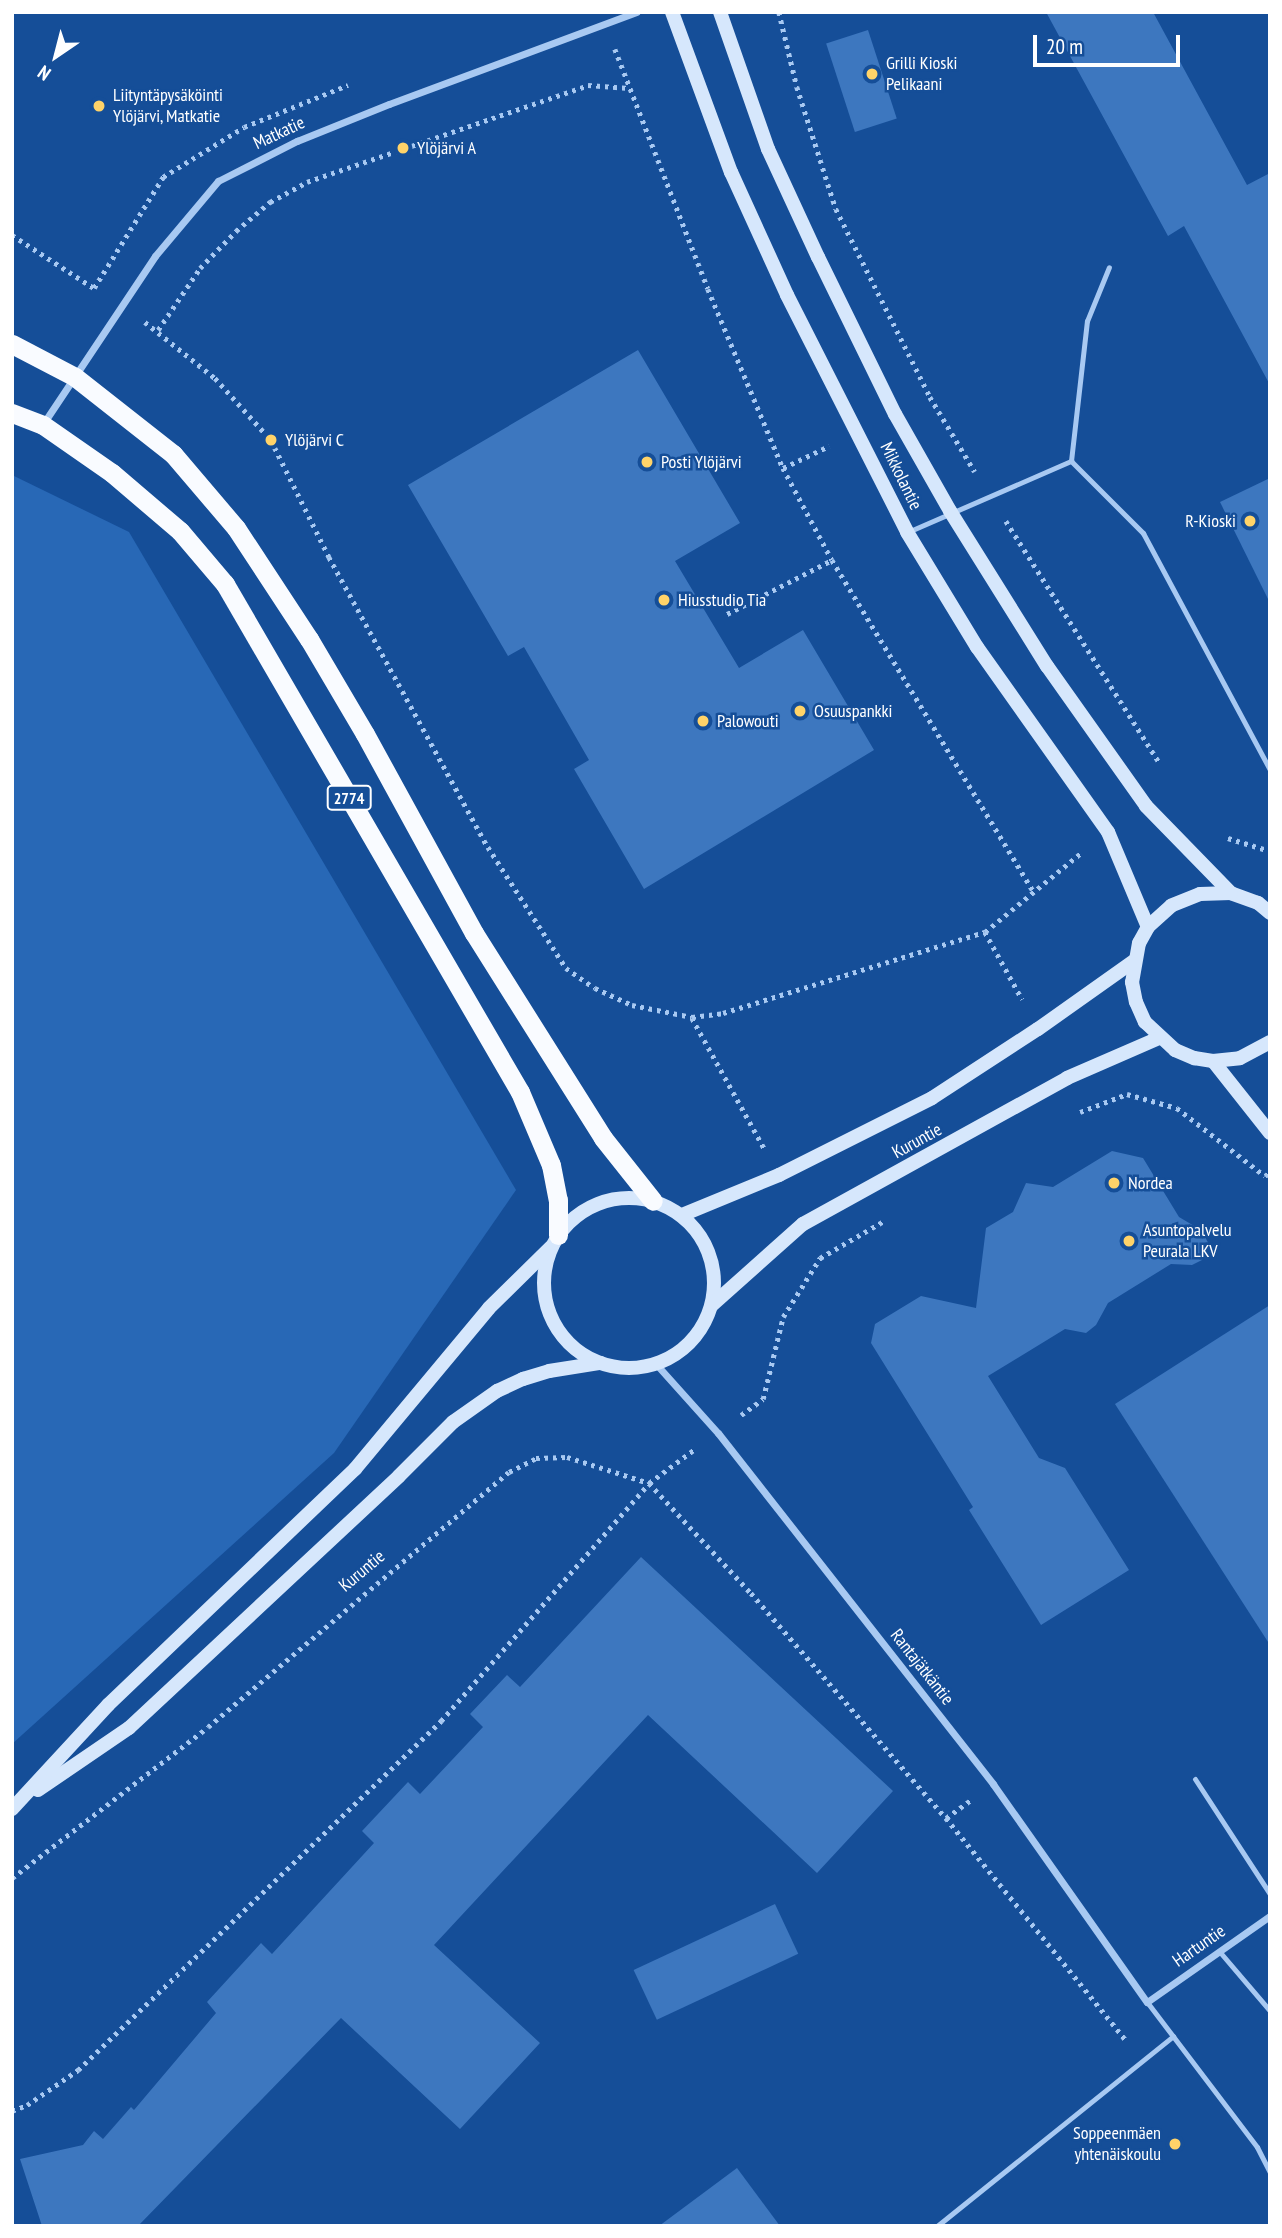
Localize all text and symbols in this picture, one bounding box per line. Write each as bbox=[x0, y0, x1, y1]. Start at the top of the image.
north arrow bbox=[21, 21, 91, 91]
scale bar bbox=[1037, 21, 1184, 65]
text: 20 m bbox=[1046, 33, 1083, 60]
place label: Grilli Kioski Pelikaani bbox=[886, 53, 957, 96]
text: N bbox=[33, 60, 55, 86]
marker: Grilli Kioski Pelikaani bbox=[864, 66, 880, 82]
place label: Liityntäpysäköinti Ylöjärvi, Matkatie bbox=[113, 85, 223, 128]
marker: Liityntäpysäköinti Ylöjärvi, Matkatie bbox=[91, 98, 107, 114]
street label: Matkatie bbox=[250, 112, 308, 154]
place label: Ylöjärvi A bbox=[417, 137, 476, 159]
marker: Ylöjärvi A bbox=[395, 140, 411, 156]
place label: Ylöjärvi C bbox=[285, 429, 344, 451]
marker: Ylöjärvi C bbox=[263, 432, 279, 448]
street label: Mikkolantie bbox=[875, 439, 927, 513]
place label: Posti Ylöjärvi bbox=[661, 451, 742, 473]
marker: Posti Ylöjärvi bbox=[639, 454, 655, 470]
place label: R-Kioski bbox=[1185, 510, 1236, 532]
marker: R-Kioski bbox=[1242, 513, 1258, 529]
place label: Hiusstudio Tia bbox=[678, 589, 767, 611]
marker: Hiusstudio Tia bbox=[656, 592, 672, 608]
place label: Osuuspankki bbox=[814, 700, 892, 722]
marker: Osuuspankki bbox=[792, 703, 808, 719]
place label: Palowouti bbox=[717, 710, 779, 732]
marker: Palowouti bbox=[695, 713, 711, 729]
road number: 2774 bbox=[326, 786, 372, 810]
street label: Kuruntie bbox=[888, 1119, 946, 1163]
place label: Nordea bbox=[1128, 1172, 1173, 1194]
marker: Nordea bbox=[1106, 1175, 1122, 1191]
place label: Asuntopalvelu Peurala LKV bbox=[1143, 1220, 1232, 1262]
marker: Asuntopalvelu Peurala LKV bbox=[1121, 1233, 1137, 1249]
street label: Kuruntie bbox=[335, 1546, 389, 1596]
street label: Rantajätkäntie bbox=[886, 1625, 958, 1709]
street label: Hartuntie bbox=[1169, 1920, 1229, 1972]
place label: Soppeenmäen yhtenäiskoulu bbox=[1073, 2123, 1161, 2166]
marker: Soppeenmäen yhtenäiskoulu bbox=[1167, 2136, 1183, 2152]

